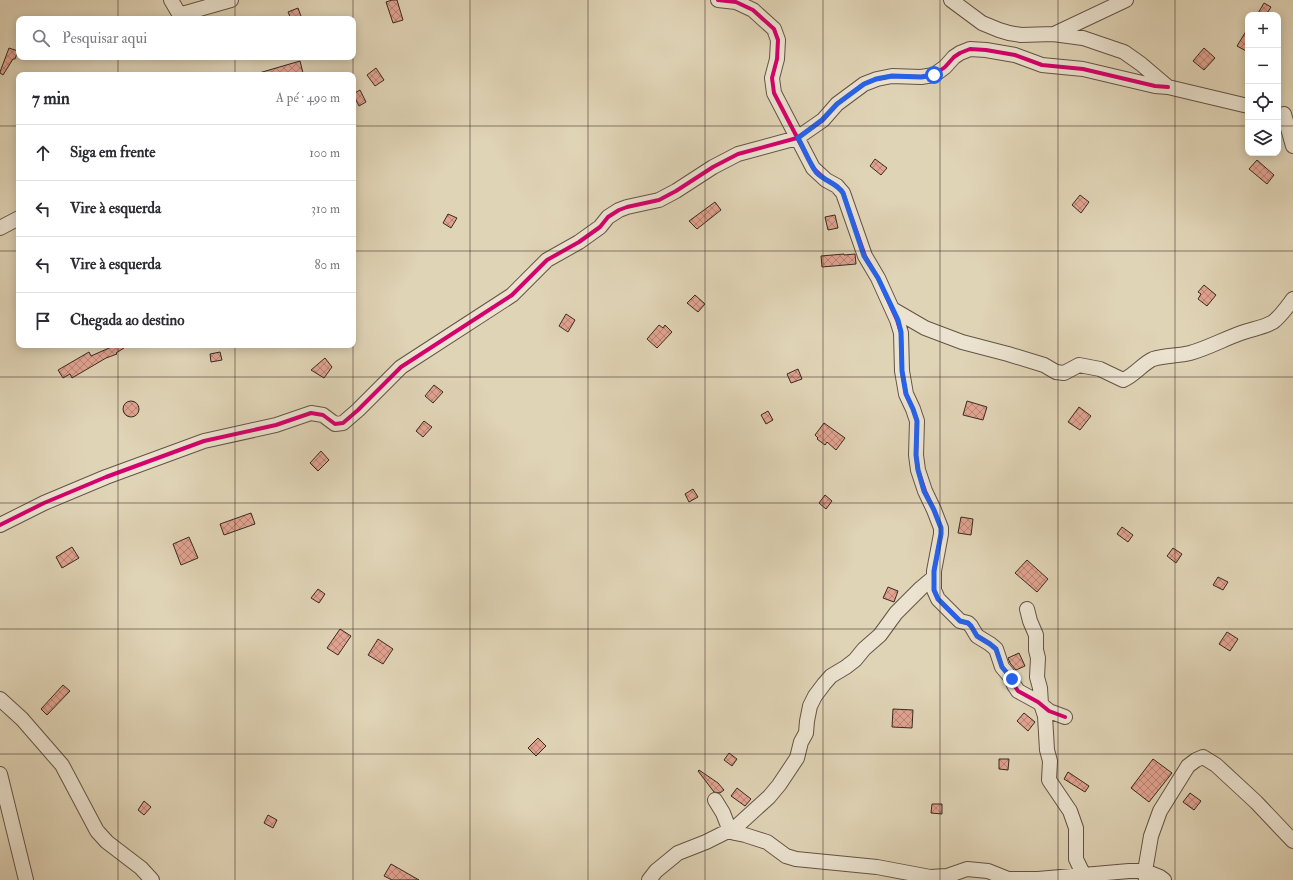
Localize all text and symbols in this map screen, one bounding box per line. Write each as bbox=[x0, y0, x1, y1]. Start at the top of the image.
map controls bbox=[1245, 12, 1281, 156]
button: + bbox=[1245, 12, 1281, 48]
search box bbox=[16, 16, 356, 60]
icon: search bbox=[30, 27, 52, 49]
text: Pesquisar aqui bbox=[62, 29, 147, 48]
button: − bbox=[1245, 48, 1281, 84]
route start bbox=[925, 66, 943, 84]
button: locate bbox=[1245, 84, 1281, 120]
text: 7 min bbox=[32, 88, 70, 109]
text: A pé · 490 m bbox=[276, 90, 340, 106]
button: layers bbox=[1245, 120, 1281, 156]
icon: ahead bbox=[32, 142, 54, 164]
text: Siga em frente bbox=[70, 143, 156, 162]
text: 100 m bbox=[309, 145, 340, 161]
icon: left bbox=[32, 198, 54, 220]
text: Vire à esquerda bbox=[70, 199, 161, 218]
text: 310 m bbox=[311, 201, 340, 217]
icon: left bbox=[32, 254, 54, 276]
text: Vire à esquerda bbox=[70, 255, 161, 274]
text: 80 m bbox=[314, 257, 340, 273]
icon: arrive bbox=[32, 310, 54, 332]
text: Chegada ao destino bbox=[70, 311, 185, 330]
route end bbox=[1003, 670, 1021, 688]

